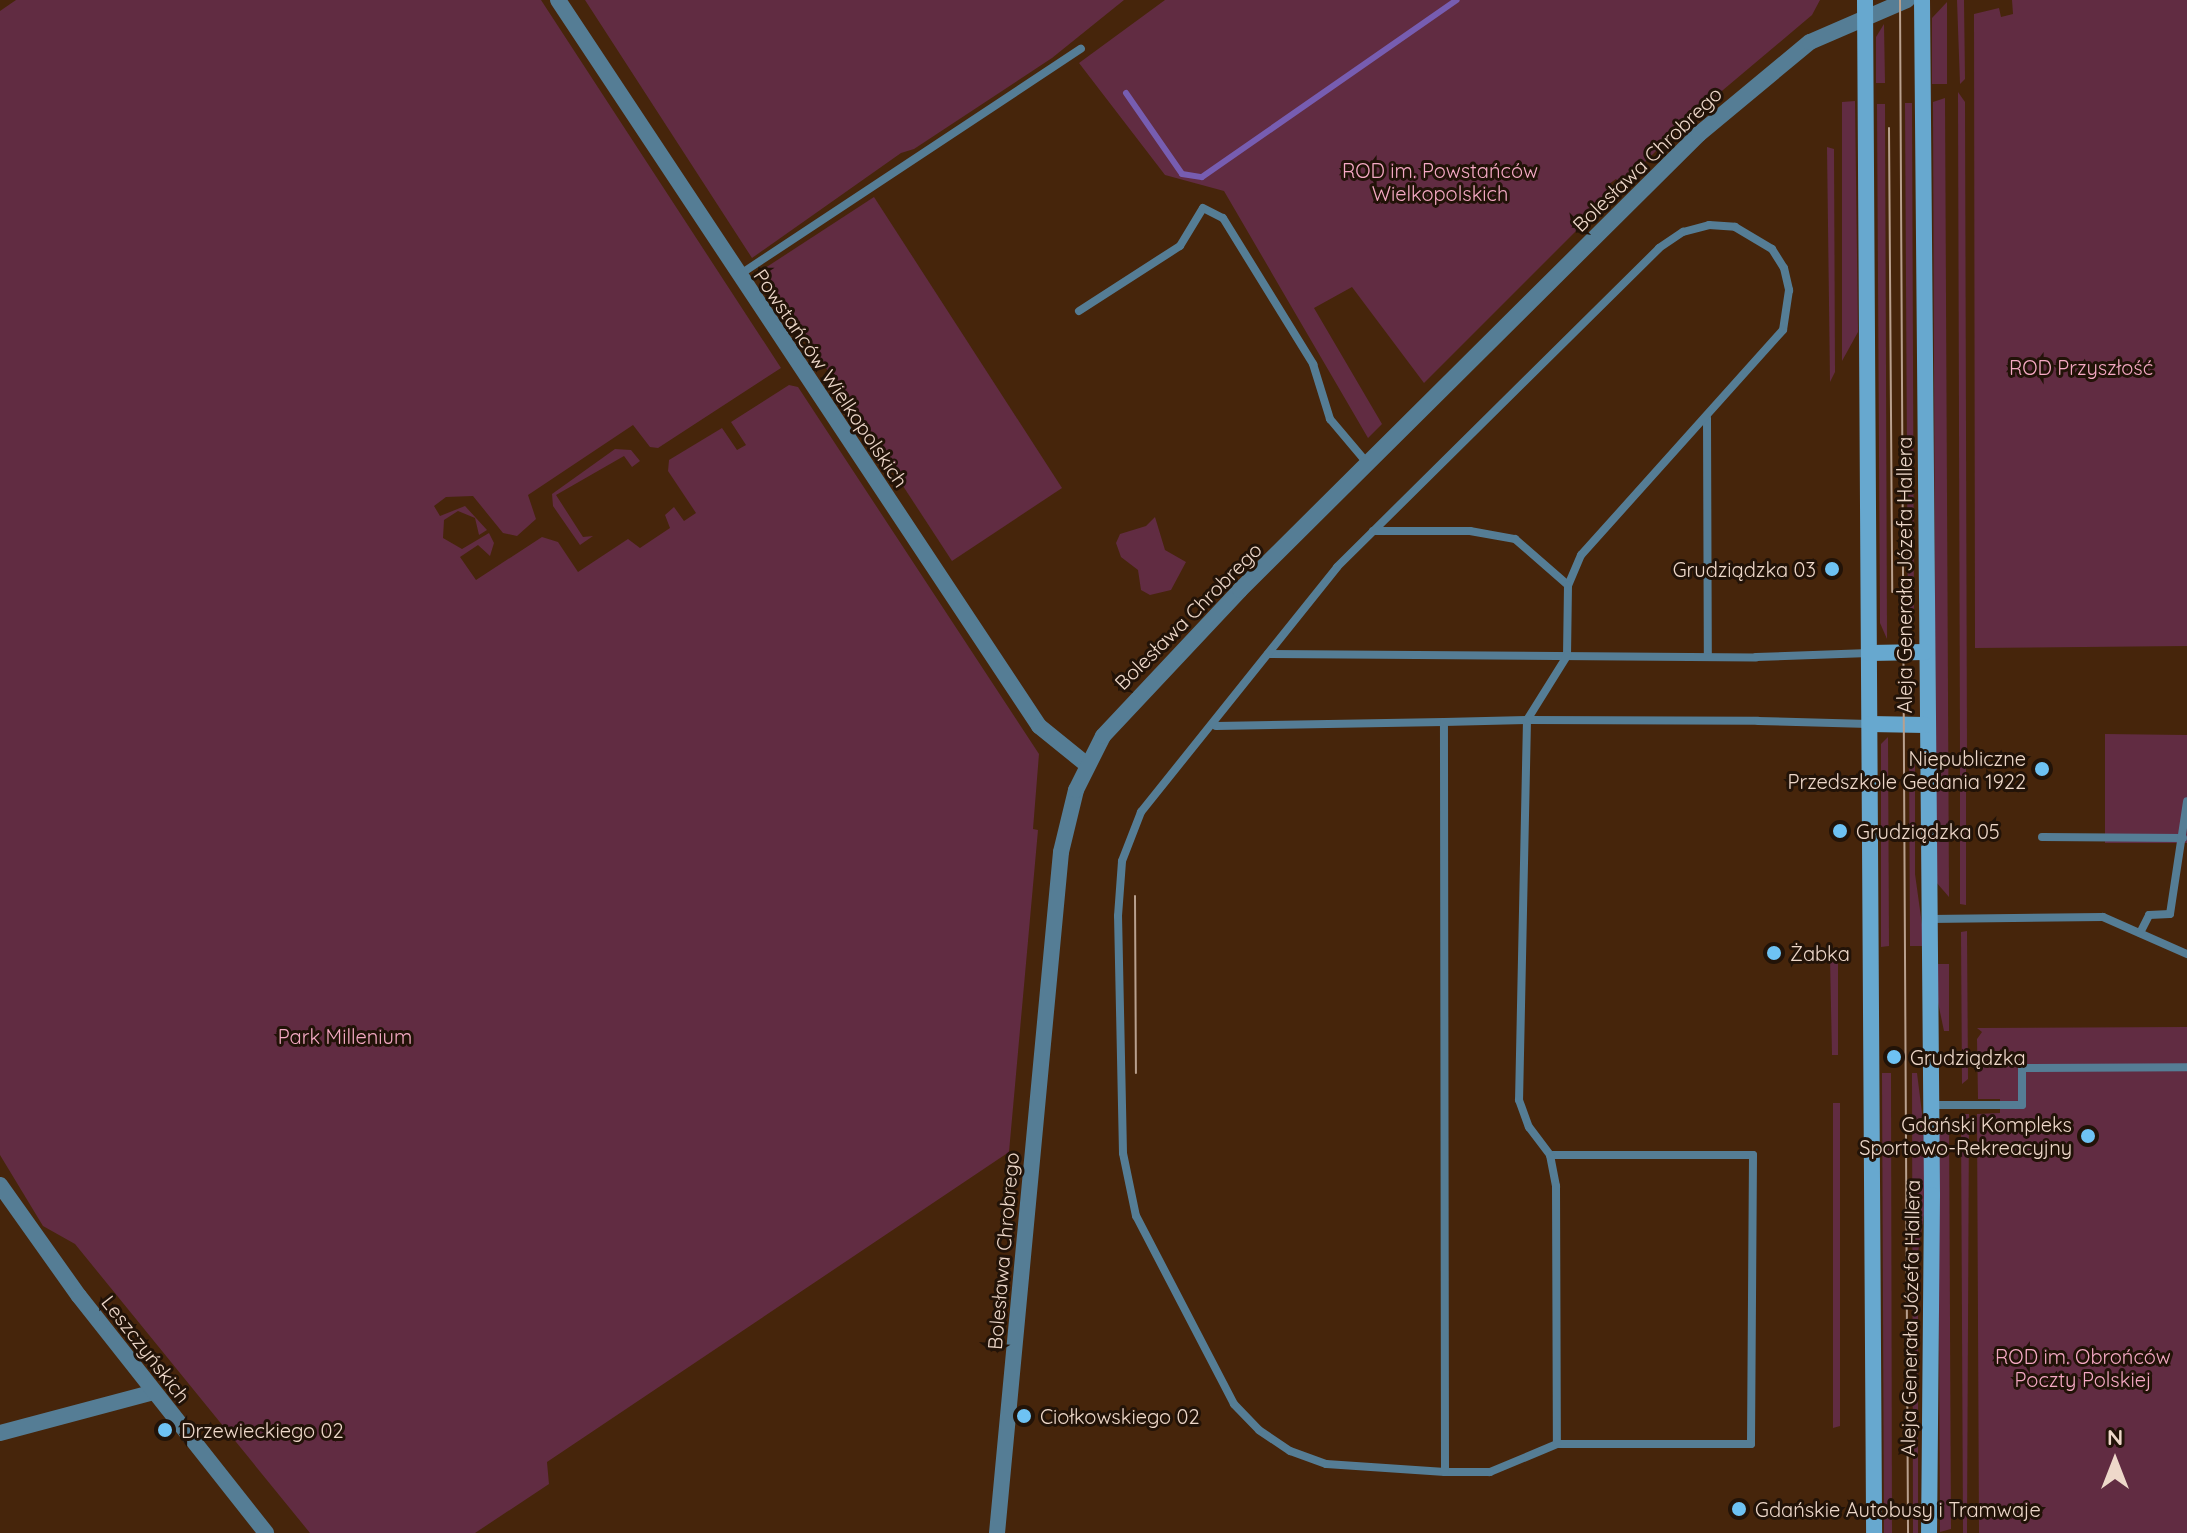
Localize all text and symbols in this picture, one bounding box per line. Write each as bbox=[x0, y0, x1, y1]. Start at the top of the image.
street label: Bolesława Chrobrego bbox=[1567, 82, 1727, 236]
park label: ROD im. Powstańców Wielkopolskich bbox=[1342, 159, 1538, 206]
street label: Powstańców Wielkopolskich bbox=[749, 264, 913, 492]
park label: ROD Przyszłość bbox=[2009, 355, 2153, 379]
street label: Aleja Generała Józefa Hallera bbox=[1892, 437, 1916, 713]
street label: Bolesława Chrobrego bbox=[1110, 538, 1266, 694]
place label: Grudziądzka 03 bbox=[1673, 557, 1816, 581]
marker: Grudziądzka 03 bbox=[1823, 560, 1841, 578]
place label: Niepubliczne Przedszkole Gedania 1922 bbox=[1788, 746, 2026, 793]
marker: Niepubliczne Przedszkole Gedania 1922 bbox=[2033, 760, 2051, 778]
place label: Grudziądzka 05 bbox=[1856, 819, 2000, 843]
marker: Grudziądzka 05 bbox=[1831, 822, 1849, 840]
place label: Żabka bbox=[1790, 941, 1850, 965]
marker: Żabka bbox=[1765, 944, 1783, 962]
park label: Park Millenium bbox=[278, 1024, 412, 1048]
place label: Grudziądzka bbox=[1910, 1045, 2025, 1069]
marker: Grudziądzka bbox=[1885, 1048, 1903, 1066]
place label: Gdański Kompleks Sportowo-Rekreacyjny bbox=[1859, 1112, 2072, 1159]
marker: Gdański Kompleks Sportowo-Rekreacyjny bbox=[2079, 1127, 2097, 1145]
street label: Bolesława Chrobrego bbox=[982, 1151, 1024, 1351]
street label: Aleja Generała Józefa Hallera bbox=[1896, 1179, 1924, 1457]
street label: Leszczyńskich bbox=[97, 1291, 195, 1407]
park label: ROD im. Obrońców Poczty Polskiej bbox=[1995, 1345, 2171, 1392]
place label: Ciołkowskiego 02 bbox=[1040, 1404, 1199, 1428]
marker: Ciołkowskiego 02 bbox=[1015, 1407, 1033, 1425]
place label: Drzewieckiego 02 bbox=[181, 1418, 344, 1442]
marker: Drzewieckiego 02 bbox=[156, 1421, 174, 1439]
north arrow bbox=[2075, 1421, 2155, 1501]
text: N bbox=[2107, 1423, 2123, 1451]
place label: Gdańskie Autobusy i Tramwaje bbox=[1755, 1497, 2041, 1521]
marker: Gdańskie Autobusy i Tramwaje bbox=[1730, 1500, 1748, 1518]

